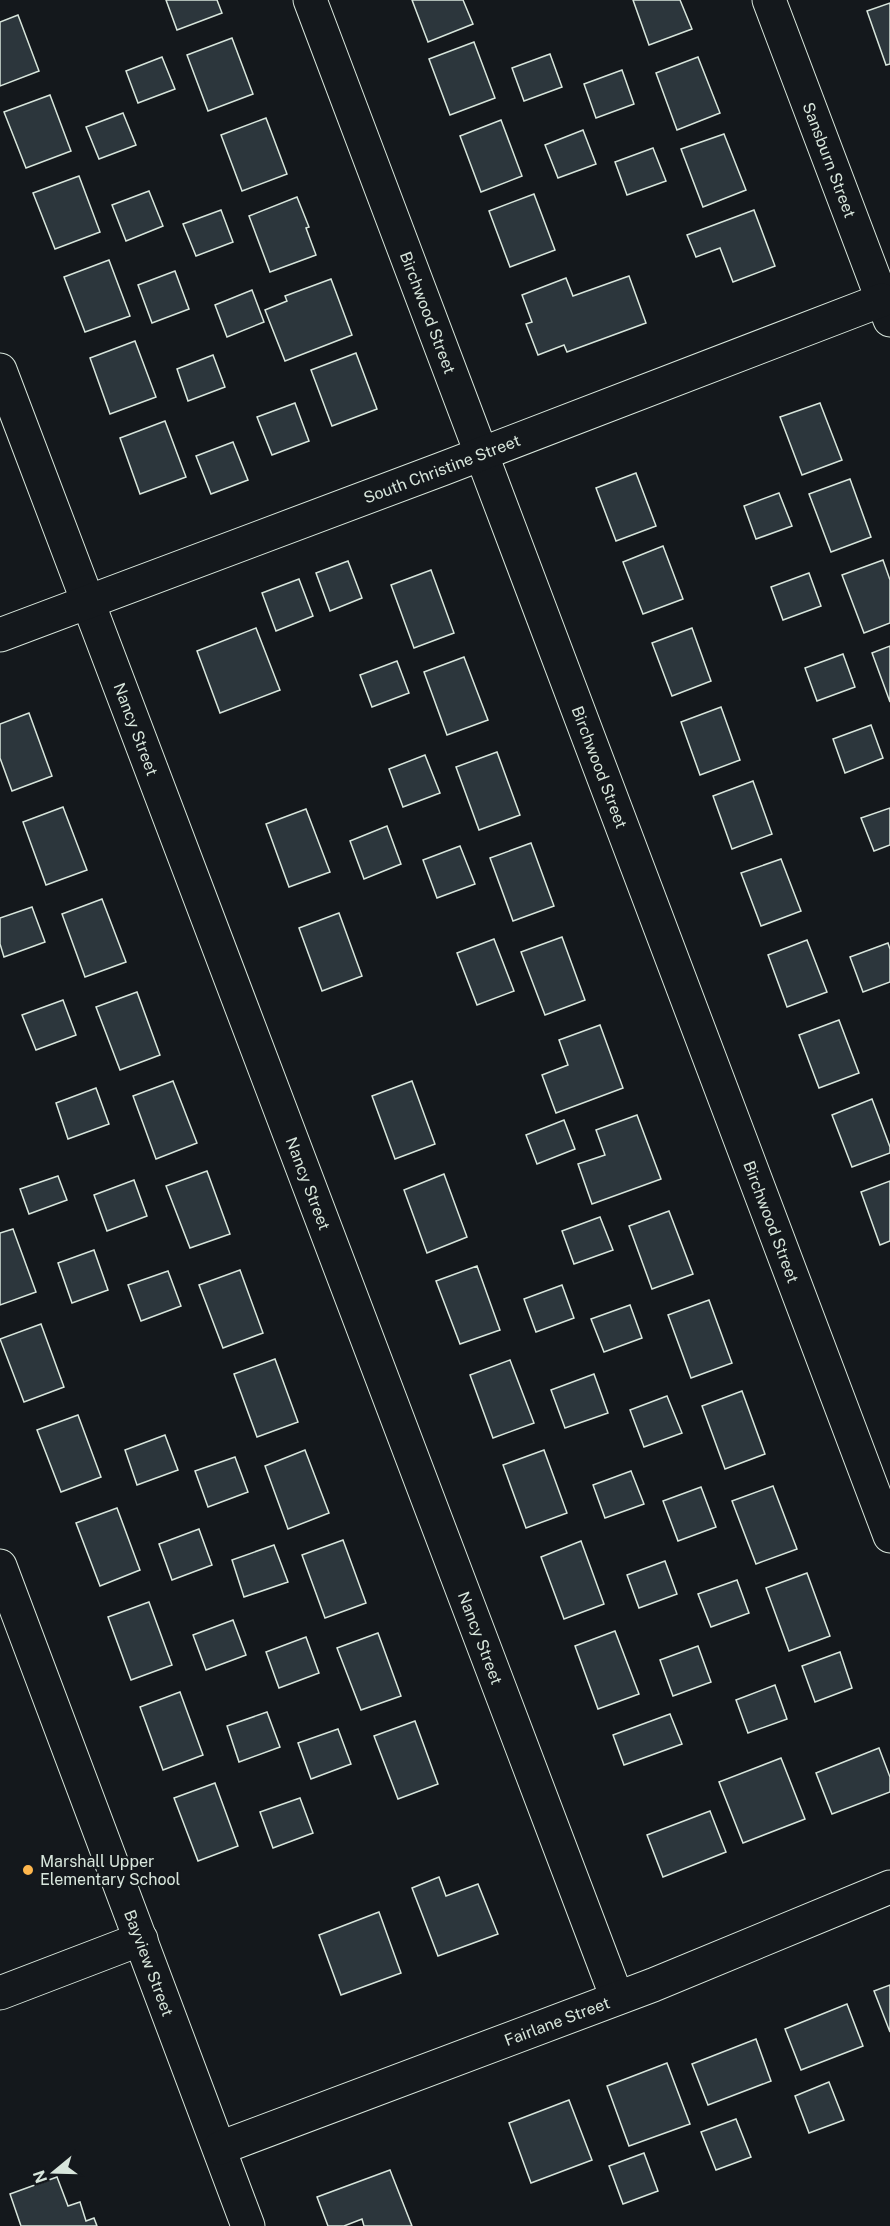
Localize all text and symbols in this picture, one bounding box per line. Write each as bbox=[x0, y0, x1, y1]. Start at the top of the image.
street label: Sansburn Street bbox=[799, 100, 859, 221]
street label: Birchwood Street bbox=[396, 249, 459, 376]
street label: South Christine Street bbox=[361, 431, 523, 508]
street label: Nancy Street bbox=[109, 680, 162, 778]
street label: Birchwood Street bbox=[567, 704, 631, 831]
street label: Nancy Street bbox=[282, 1135, 334, 1233]
street label: Birchwood Street bbox=[739, 1158, 803, 1286]
street label: Nancy Street bbox=[454, 1589, 506, 1687]
place label: Marshall Upper Elementary School bbox=[40, 1852, 181, 1889]
marker: Marshall Upper Elementary School bbox=[21, 1863, 35, 1877]
street label: Bayview Street bbox=[120, 1907, 177, 2019]
street label: Fairlane Street bbox=[502, 1993, 612, 2050]
north arrow bbox=[24, 2142, 84, 2202]
text: N bbox=[29, 2168, 51, 2186]

